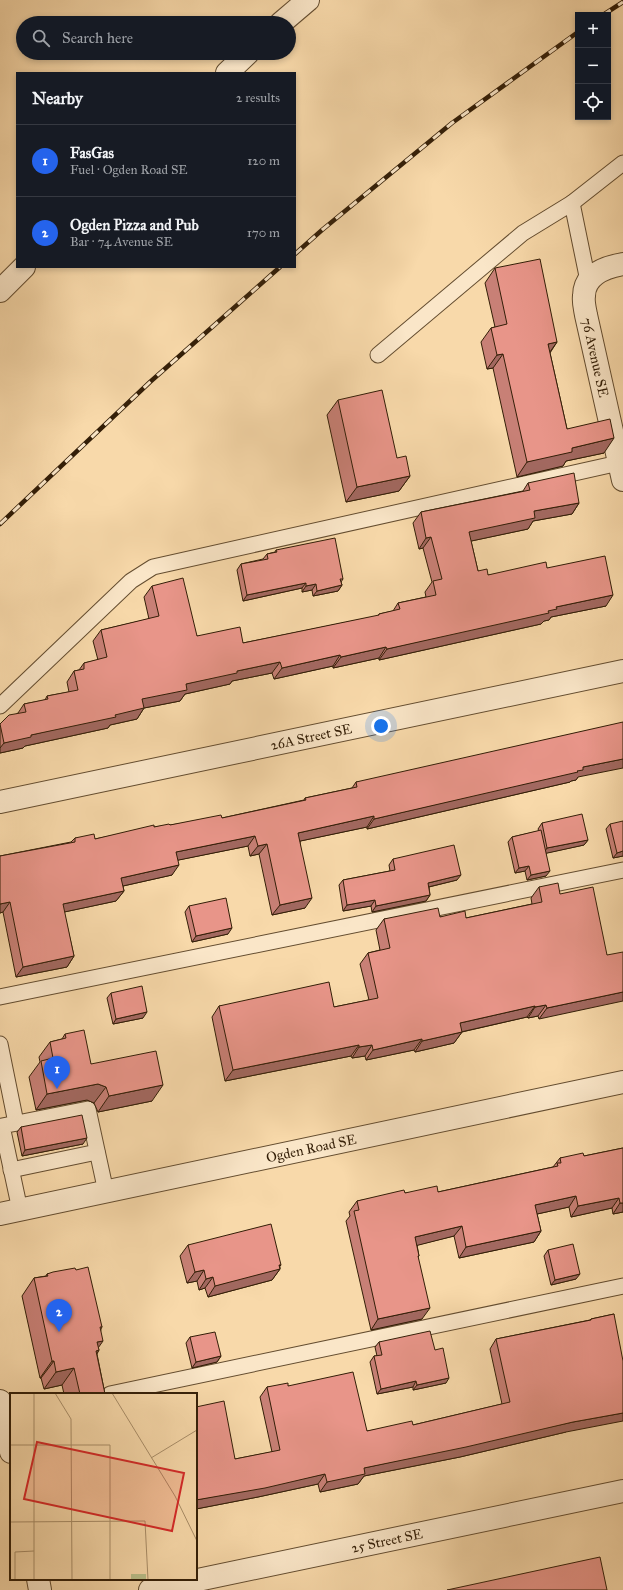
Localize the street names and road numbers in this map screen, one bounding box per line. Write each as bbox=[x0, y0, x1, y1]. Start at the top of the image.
street label: 76 Avenue SE bbox=[578, 316, 612, 399]
street label: 26A Street SE bbox=[269, 720, 353, 754]
street label: Ogden Road SE bbox=[265, 1131, 358, 1166]
street label: 25 Street SE bbox=[350, 1525, 424, 1557]

